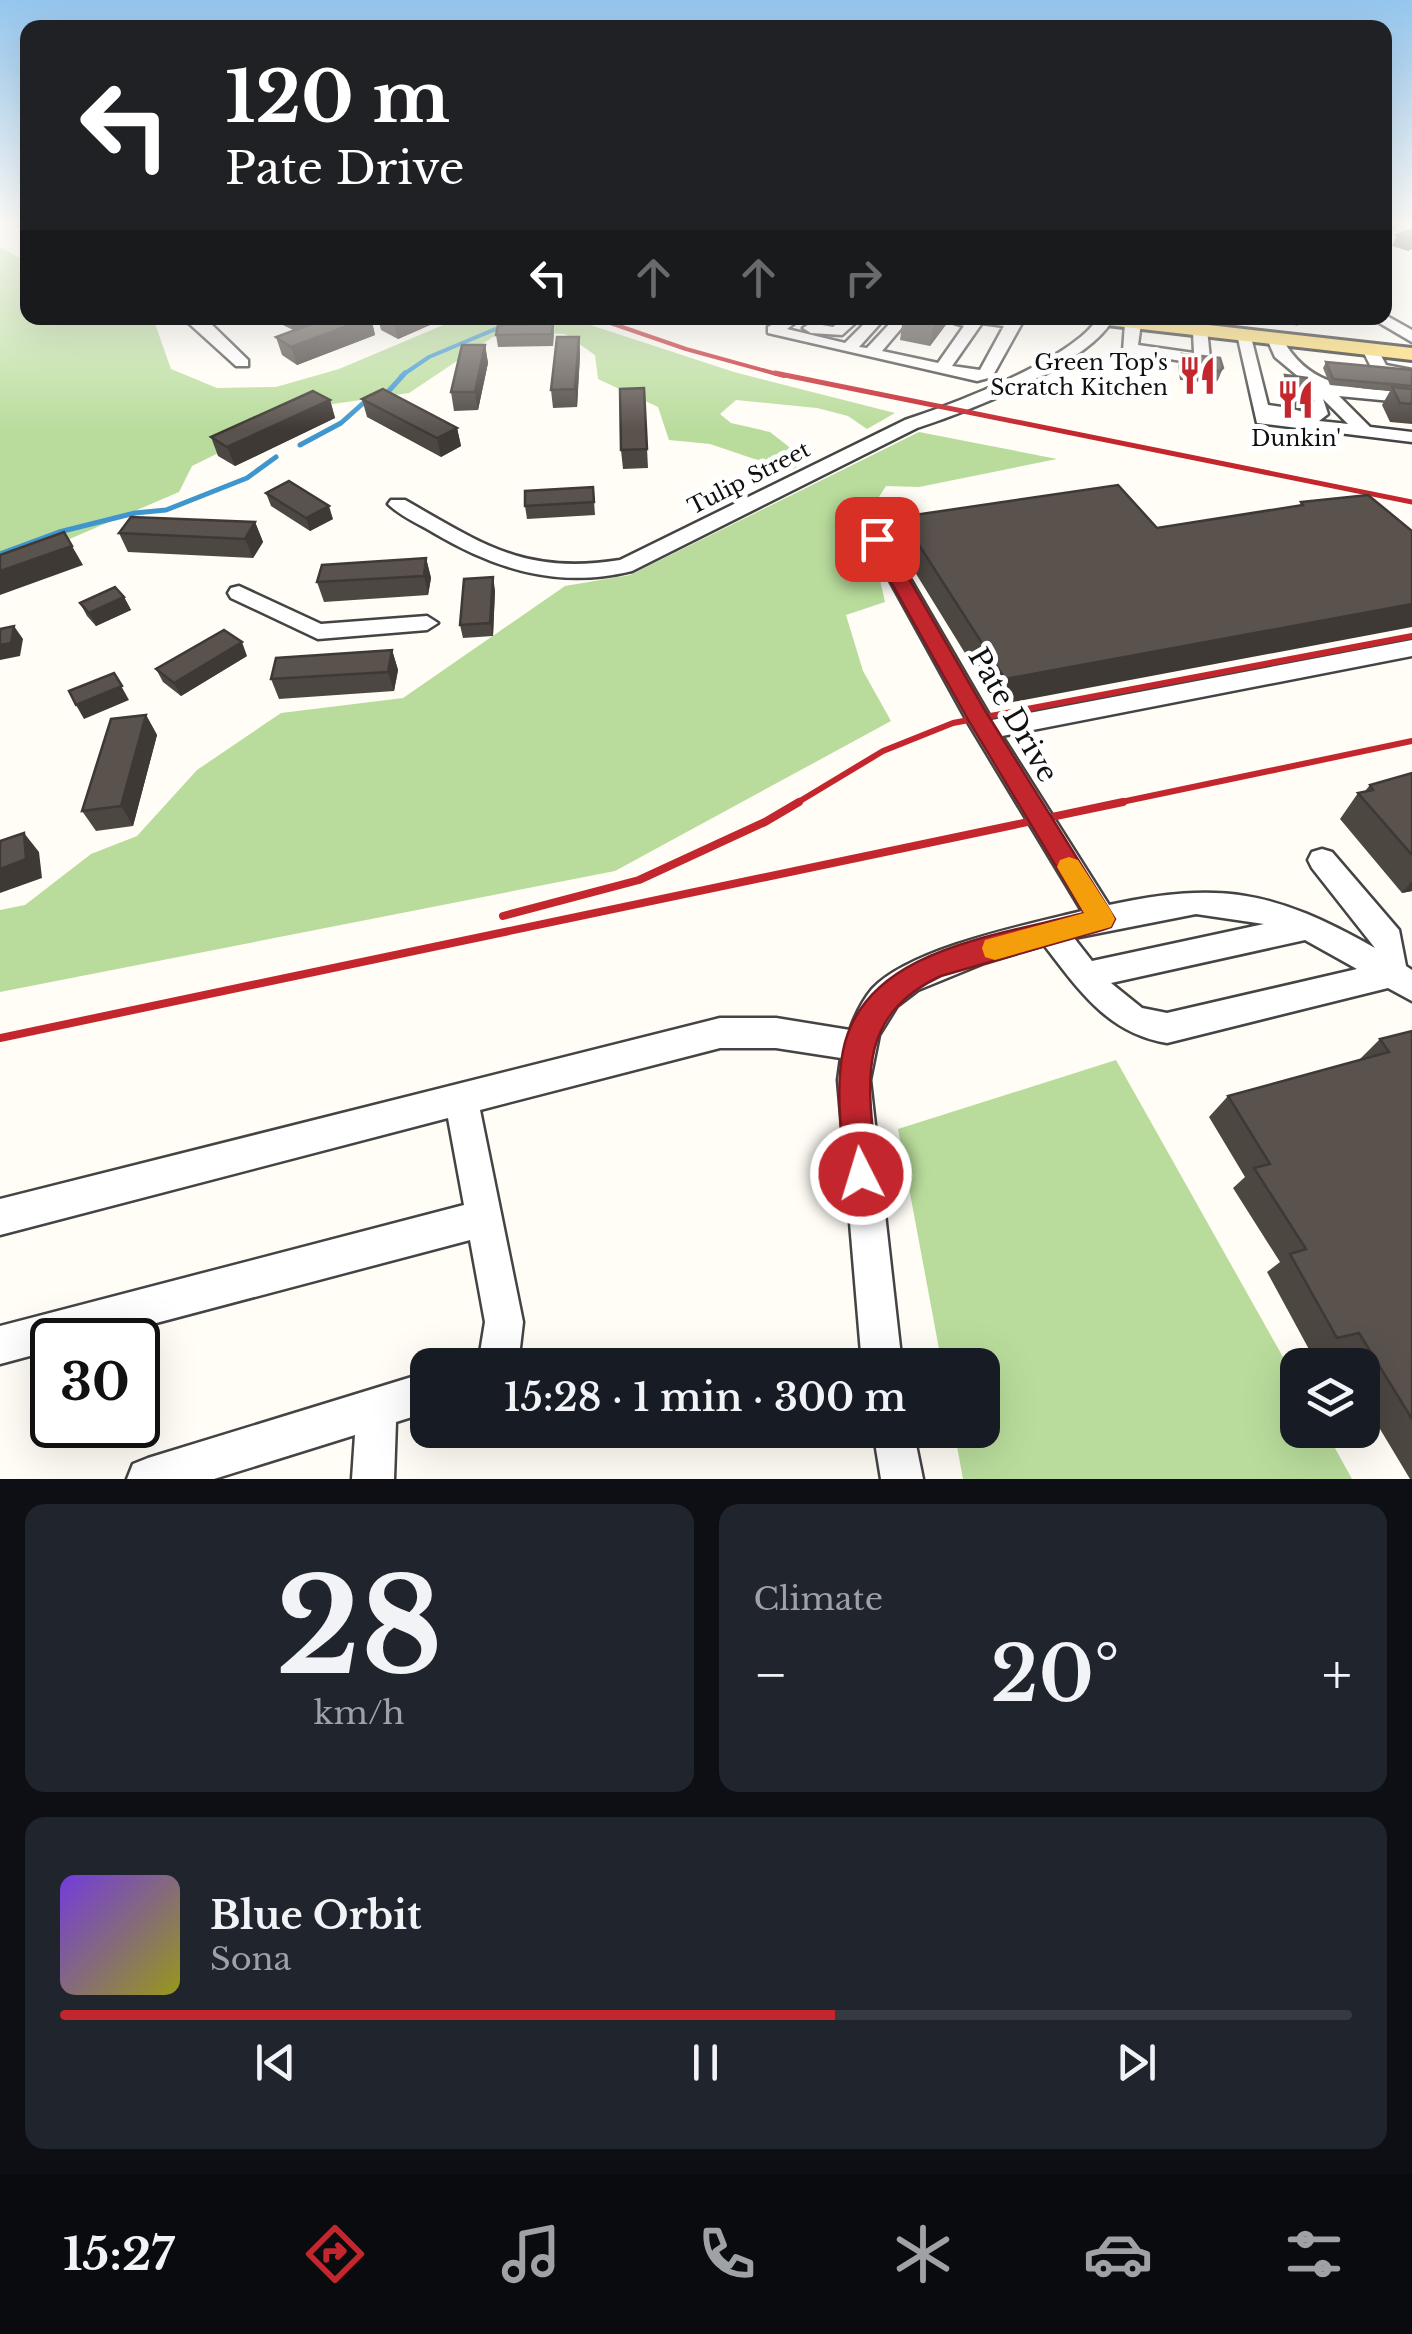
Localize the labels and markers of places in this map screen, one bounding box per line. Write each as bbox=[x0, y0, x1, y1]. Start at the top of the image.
place label: Green Top's Scratch Kitchen bbox=[990, 349, 1168, 401]
restaurant icon: Green Top's Scratch Kitchen bbox=[1177, 354, 1219, 396]
restaurant icon: Dunkin' bbox=[1275, 378, 1317, 420]
place label: Dunkin' bbox=[1251, 425, 1341, 452]
pin bbox=[835, 497, 920, 582]

